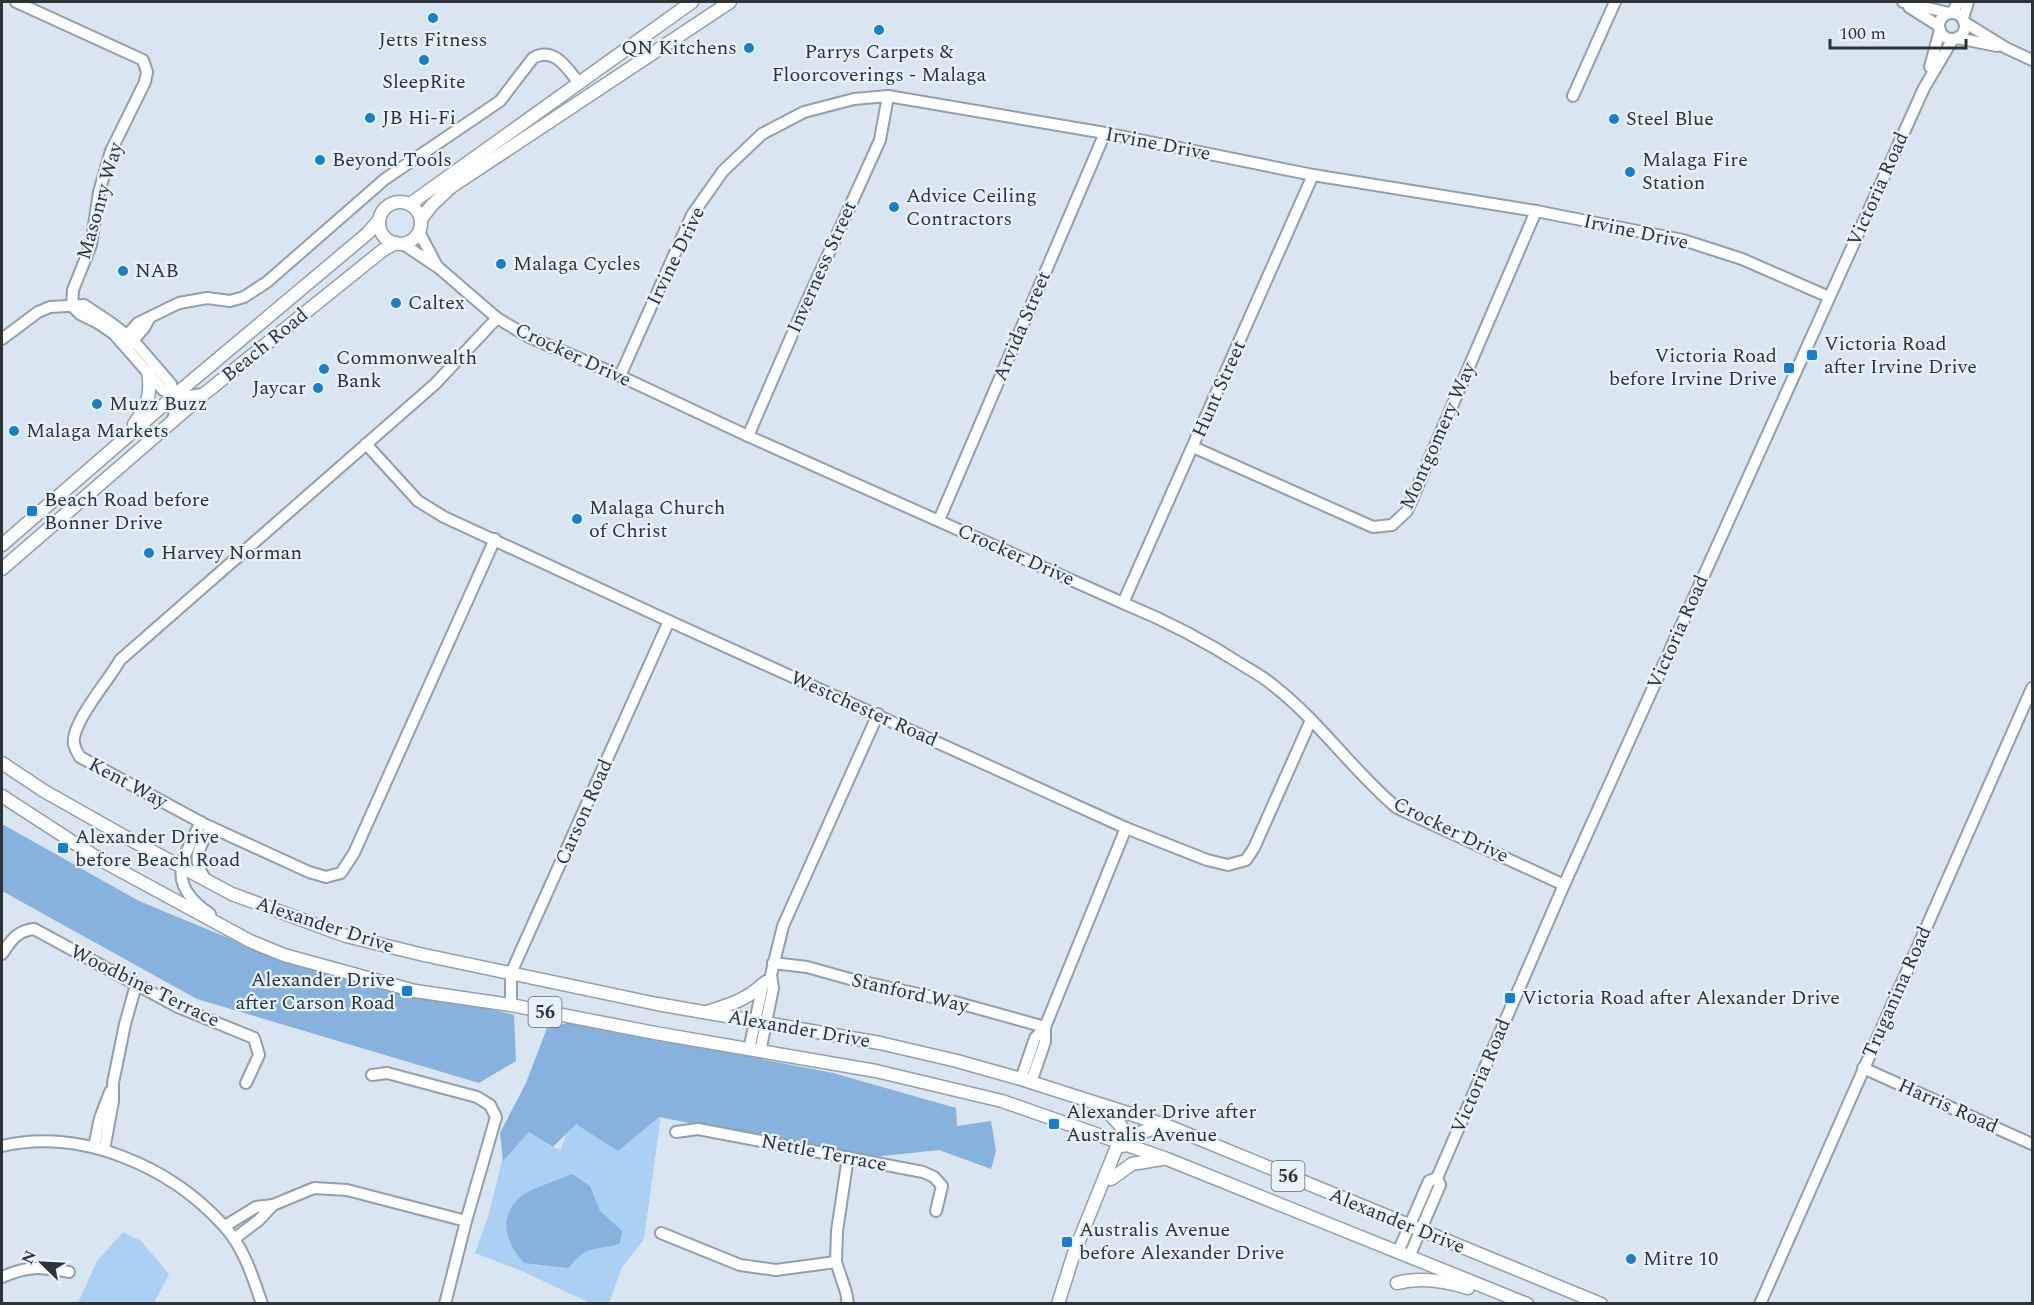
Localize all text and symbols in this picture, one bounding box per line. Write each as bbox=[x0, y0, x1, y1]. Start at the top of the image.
marker: Jetts Fitness bbox=[426, 11, 440, 25]
scale bar bbox=[1830, 12, 1966, 50]
text: 100 m bbox=[1839, 20, 1886, 47]
marker: Parrys Carpets & Floorcoverings - Malaga bbox=[872, 23, 886, 37]
place label: Jetts Fitness bbox=[379, 25, 487, 55]
place label: QN Kitchens bbox=[621, 33, 737, 63]
place label: Parrys Carpets & Floorcoverings - Malaga bbox=[772, 37, 987, 90]
marker: QN Kitchens bbox=[742, 41, 756, 55]
marker: SleepRite bbox=[417, 53, 431, 67]
place label: SleepRite bbox=[382, 67, 466, 97]
place label: JB Hi-Fi bbox=[382, 103, 456, 133]
place label: Steel Blue bbox=[1626, 104, 1714, 134]
marker: JB Hi-Fi bbox=[363, 111, 377, 125]
marker: Steel Blue bbox=[1607, 112, 1621, 126]
street label: Irvine Drive bbox=[1103, 119, 1213, 169]
street label: Victoria Road bbox=[1839, 127, 1917, 251]
street label: Masonry Way bbox=[69, 137, 131, 263]
place label: Beyond Tools bbox=[332, 145, 452, 175]
place label: Malaga Fire Station bbox=[1642, 145, 1748, 198]
marker: Beyond Tools bbox=[313, 153, 327, 167]
marker: Malaga Fire Station bbox=[1623, 165, 1637, 179]
place label: Advice Ceiling Contractors bbox=[906, 181, 1037, 234]
street label: Inverness Street bbox=[779, 196, 865, 338]
marker: Advice Ceiling Contractors bbox=[887, 200, 901, 214]
street label: Irvine Drive bbox=[639, 201, 713, 311]
street label: Irvine Drive bbox=[1581, 206, 1691, 258]
place label: Malaga Cycles bbox=[513, 249, 641, 279]
place label: NAB bbox=[135, 256, 179, 286]
marker: Malaga Cycles bbox=[494, 257, 508, 271]
marker: NAB bbox=[116, 264, 130, 278]
street label: Arvida Street bbox=[985, 266, 1059, 386]
place label: Caltex bbox=[408, 288, 465, 318]
marker: Caltex bbox=[389, 296, 403, 310]
street label: Beach Road bbox=[215, 301, 315, 389]
street label: Crocker Drive bbox=[510, 315, 636, 395]
place label: Victoria Road after Irvine Drive bbox=[1824, 329, 1977, 382]
street label: Hunt Street bbox=[1184, 336, 1254, 442]
place label: Victoria Road before Irvine Drive bbox=[1609, 341, 1777, 394]
place label: Commonwealth Bank bbox=[336, 343, 477, 396]
marker: Victoria Road after Irvine Drive bbox=[1805, 348, 1819, 362]
street label: Montgomery Way bbox=[1392, 356, 1484, 514]
marker: Victoria Road before Irvine Drive bbox=[1782, 361, 1796, 375]
marker: Commonwealth Bank bbox=[317, 362, 331, 376]
place label: Jaycar bbox=[252, 373, 306, 403]
marker: Jaycar bbox=[311, 381, 325, 395]
place label: Muzz Buzz bbox=[109, 389, 207, 419]
marker: Muzz Buzz bbox=[90, 397, 104, 411]
place label: Malaga Markets bbox=[26, 416, 169, 446]
marker: Malaga Markets bbox=[7, 424, 21, 438]
place label: Beach Road before Bonner Drive bbox=[44, 485, 209, 538]
place label: Malaga Church of Christ bbox=[589, 493, 725, 546]
marker: Beach Road before Bonner Drive bbox=[25, 504, 39, 518]
marker: Malaga Church of Christ bbox=[570, 512, 584, 526]
street label: Crocker Drive bbox=[953, 516, 1079, 594]
place label: Harvey Norman bbox=[161, 538, 302, 568]
marker: Harvey Norman bbox=[142, 546, 156, 560]
street label: Victoria Road bbox=[1639, 570, 1717, 694]
street label: Westchester Road bbox=[785, 663, 943, 755]
street label: Kent Way bbox=[83, 750, 174, 817]
street label: Carson Road bbox=[547, 754, 621, 870]
street label: Crocker Drive bbox=[1388, 789, 1514, 871]
place label: Alexander Drive before Beach Road bbox=[75, 822, 240, 875]
marker: Alexander Drive before Beach Road bbox=[56, 841, 70, 855]
street label: Alexander Drive bbox=[252, 888, 398, 962]
street label: Truganina Road bbox=[1854, 921, 1940, 1063]
street label: Woodbine Terrace bbox=[65, 937, 225, 1035]
place label: Alexander Drive after Carson Road bbox=[235, 965, 395, 1018]
street label: Stanford Way bbox=[848, 965, 973, 1021]
place label: Victoria Road after Alexander Drive bbox=[1522, 983, 1840, 1013]
marker: Alexander Drive after Carson Road bbox=[400, 984, 414, 998]
marker: Victoria Road after Alexander Drive bbox=[1503, 991, 1517, 1005]
road number: 56 bbox=[528, 997, 562, 1027]
street label: Alexander Drive bbox=[725, 1002, 873, 1056]
street label: Victoria Road bbox=[1443, 1014, 1519, 1138]
street label: Harris Road bbox=[1893, 1071, 2003, 1141]
place label: Alexander Drive after Australis Avenue bbox=[1066, 1097, 1256, 1150]
marker: Alexander Drive after Australis Avenue bbox=[1047, 1117, 1061, 1131]
street label: Nettle Terrace bbox=[758, 1126, 890, 1180]
road number: 56 bbox=[1272, 1161, 1304, 1191]
street label: Alexander Drive bbox=[1324, 1180, 1470, 1262]
place label: Australis Avenue before Alexander Drive bbox=[1079, 1215, 1285, 1268]
north arrow bbox=[12, 1233, 72, 1293]
marker: Australis Avenue before Alexander Drive bbox=[1060, 1235, 1074, 1249]
place label: Mitre 10 bbox=[1643, 1244, 1718, 1274]
text: N bbox=[16, 1246, 43, 1268]
marker: Mitre 10 bbox=[1624, 1252, 1638, 1266]

